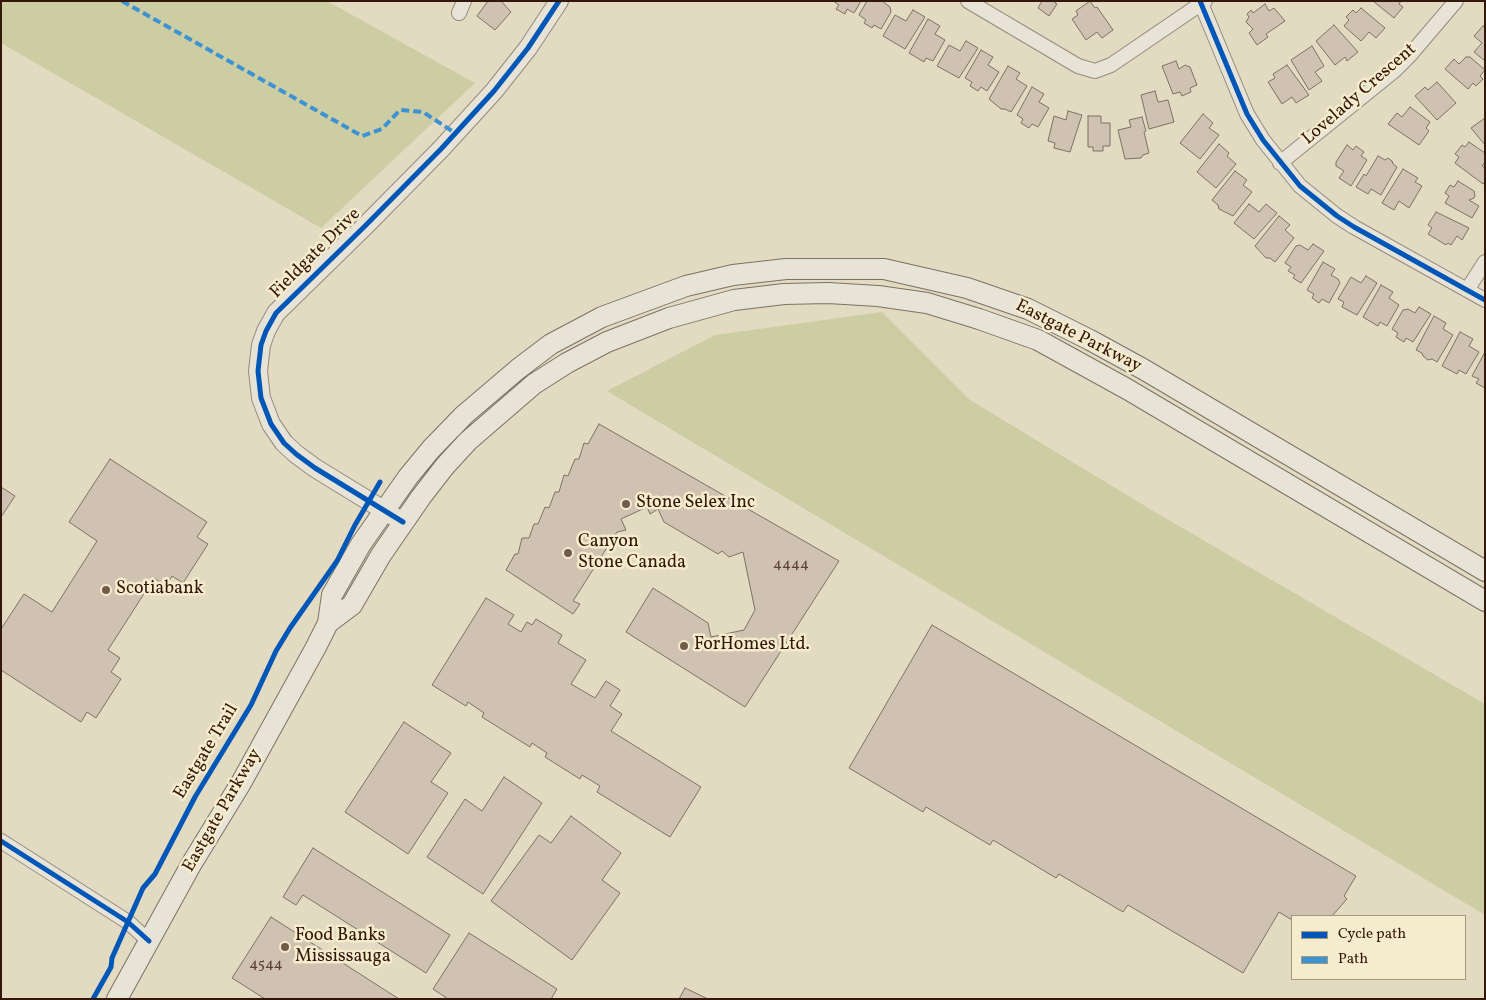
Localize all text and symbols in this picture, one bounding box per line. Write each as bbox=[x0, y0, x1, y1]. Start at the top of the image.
street label: Lovelady Crescent bbox=[1298, 40, 1422, 150]
street label: Fieldgate Drive bbox=[266, 204, 366, 304]
street label: Eastgate Parkway bbox=[1011, 296, 1145, 378]
place label: Stone Selex Inc bbox=[636, 493, 755, 515]
marker: Stone Selex Inc bbox=[620, 498, 632, 510]
place label: Canyon Stone Canada bbox=[578, 532, 686, 574]
marker: Canyon Stone Canada bbox=[562, 547, 574, 559]
house number: 4444 bbox=[773, 556, 809, 574]
place label: Scotiabank bbox=[116, 579, 204, 601]
marker: Scotiabank bbox=[100, 584, 112, 596]
place label: ForHomes Ltd. bbox=[694, 635, 810, 657]
marker: ForHomes Ltd. bbox=[678, 640, 690, 652]
street label: Eastgate Trail bbox=[170, 701, 244, 803]
street label: Eastgate Parkway bbox=[179, 745, 267, 877]
legend bbox=[1291, 915, 1466, 980]
text: Cycle path bbox=[1338, 924, 1406, 945]
place label: Food Banks Mississauga bbox=[295, 926, 391, 969]
marker: Food Banks Mississauga bbox=[279, 941, 291, 953]
text: Path bbox=[1338, 949, 1368, 970]
house number: 4544 bbox=[249, 956, 283, 974]

